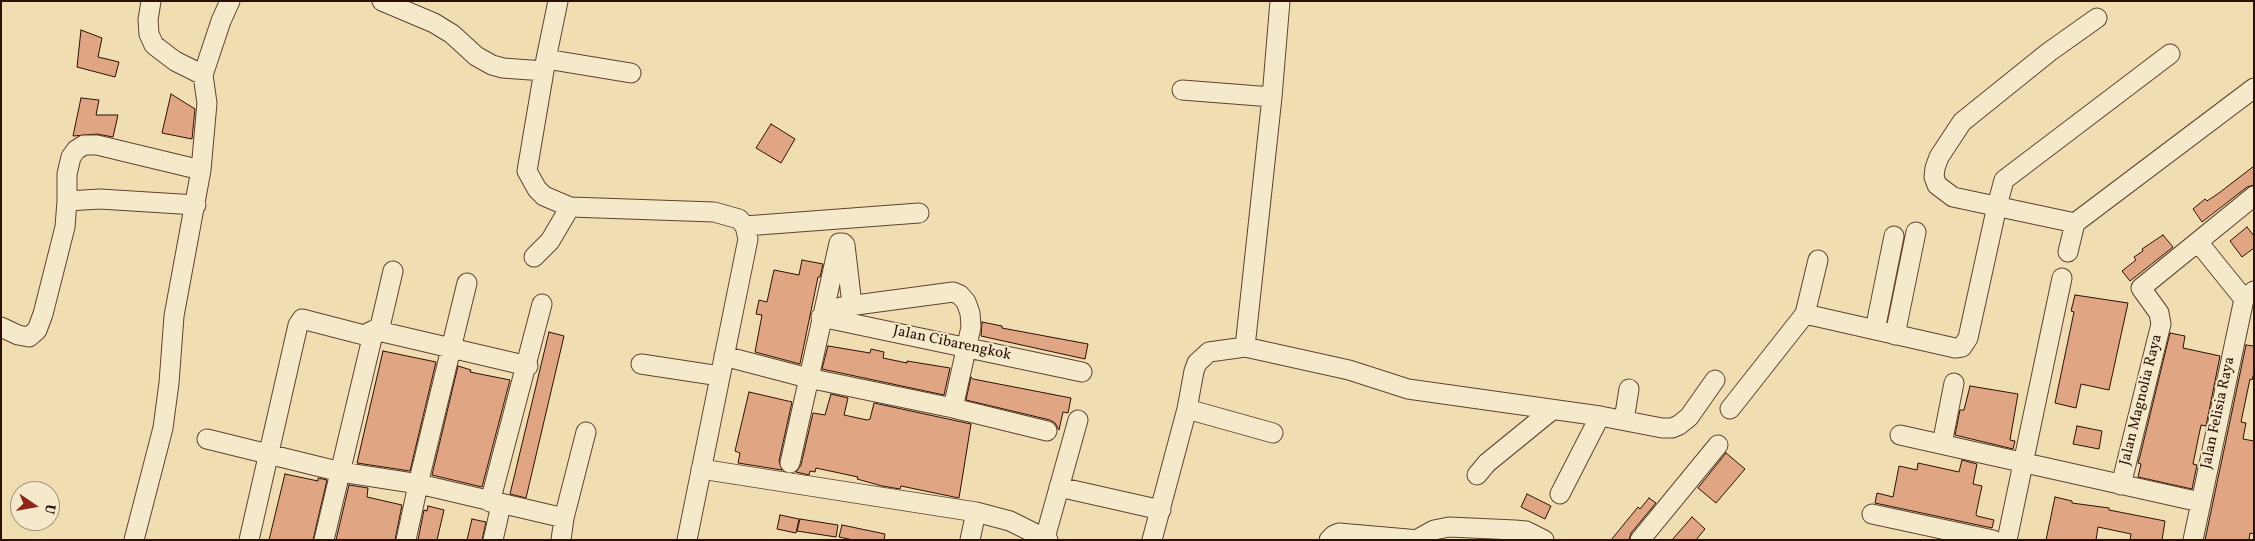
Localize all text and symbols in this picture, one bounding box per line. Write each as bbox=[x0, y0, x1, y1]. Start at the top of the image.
street label: Jalan Cibarengkok bbox=[891, 323, 1013, 365]
street label: Jalan Magnolia Raya bbox=[2117, 333, 2167, 467]
street label: Jalan Felisia Raya bbox=[2198, 355, 2240, 471]
north arrow bbox=[10, 481, 60, 531]
text: U bbox=[39, 502, 59, 516]

